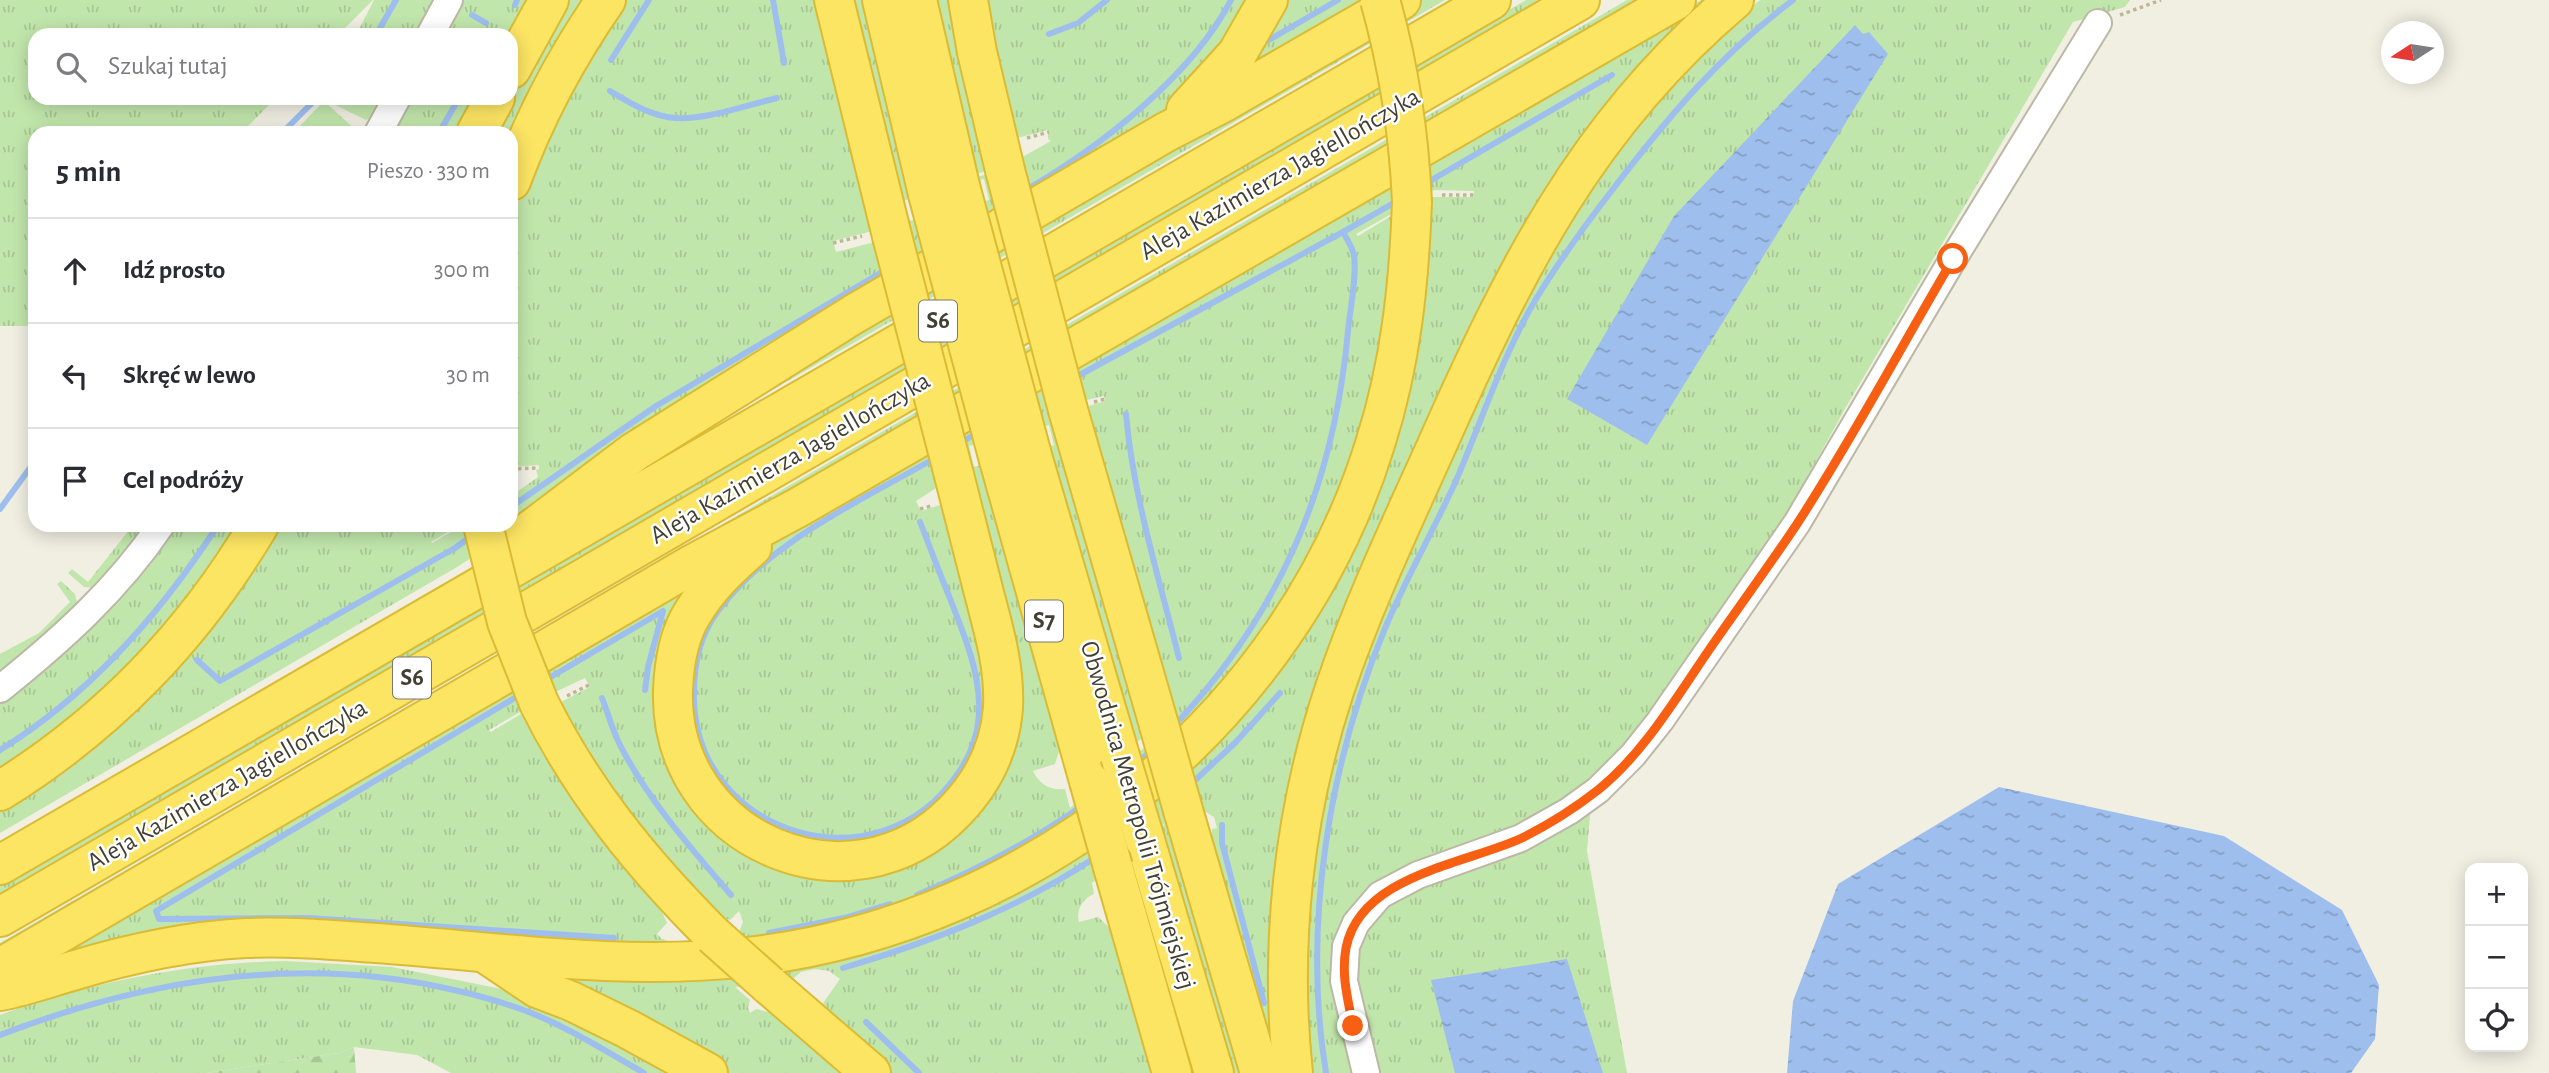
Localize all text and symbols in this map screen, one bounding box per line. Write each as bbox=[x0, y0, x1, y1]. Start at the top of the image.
north arrow bbox=[2381, 21, 2444, 84]
search box bbox=[28, 28, 518, 105]
icon: search bbox=[52, 48, 90, 86]
text: Szukaj tutaj bbox=[108, 53, 228, 79]
street label: Aleja Kazimierza Jagiellończyka bbox=[1136, 83, 1424, 265]
text: 5 min bbox=[56, 157, 121, 187]
text: Pieszo · 330 m bbox=[367, 160, 490, 183]
route start bbox=[1937, 243, 1968, 274]
icon: ahead bbox=[56, 252, 94, 290]
text: Idź prosto bbox=[123, 257, 225, 283]
text: 300 m bbox=[434, 259, 490, 282]
road number: S6 bbox=[919, 300, 957, 342]
icon: left bbox=[56, 357, 94, 395]
text: Skręć w lewo bbox=[123, 362, 256, 388]
text: 30 m bbox=[446, 364, 490, 387]
street label: Aleja Kazimierza Jagiellończyka bbox=[646, 367, 934, 549]
icon: arrive bbox=[56, 462, 94, 500]
text: Cel podróży bbox=[123, 467, 243, 493]
road number: S7 bbox=[1025, 600, 1063, 642]
street label: Obwodnica Metropolii Trójmiejskiej bbox=[1076, 638, 1200, 992]
road number: S6 bbox=[393, 658, 431, 698]
street label: Aleja Kazimierza Jagiellończyka bbox=[83, 694, 371, 876]
map controls bbox=[2465, 863, 2528, 1052]
button: + bbox=[2465, 863, 2528, 926]
button: − bbox=[2465, 926, 2528, 989]
button: locate bbox=[2465, 989, 2528, 1052]
route end bbox=[1337, 1010, 1368, 1041]

